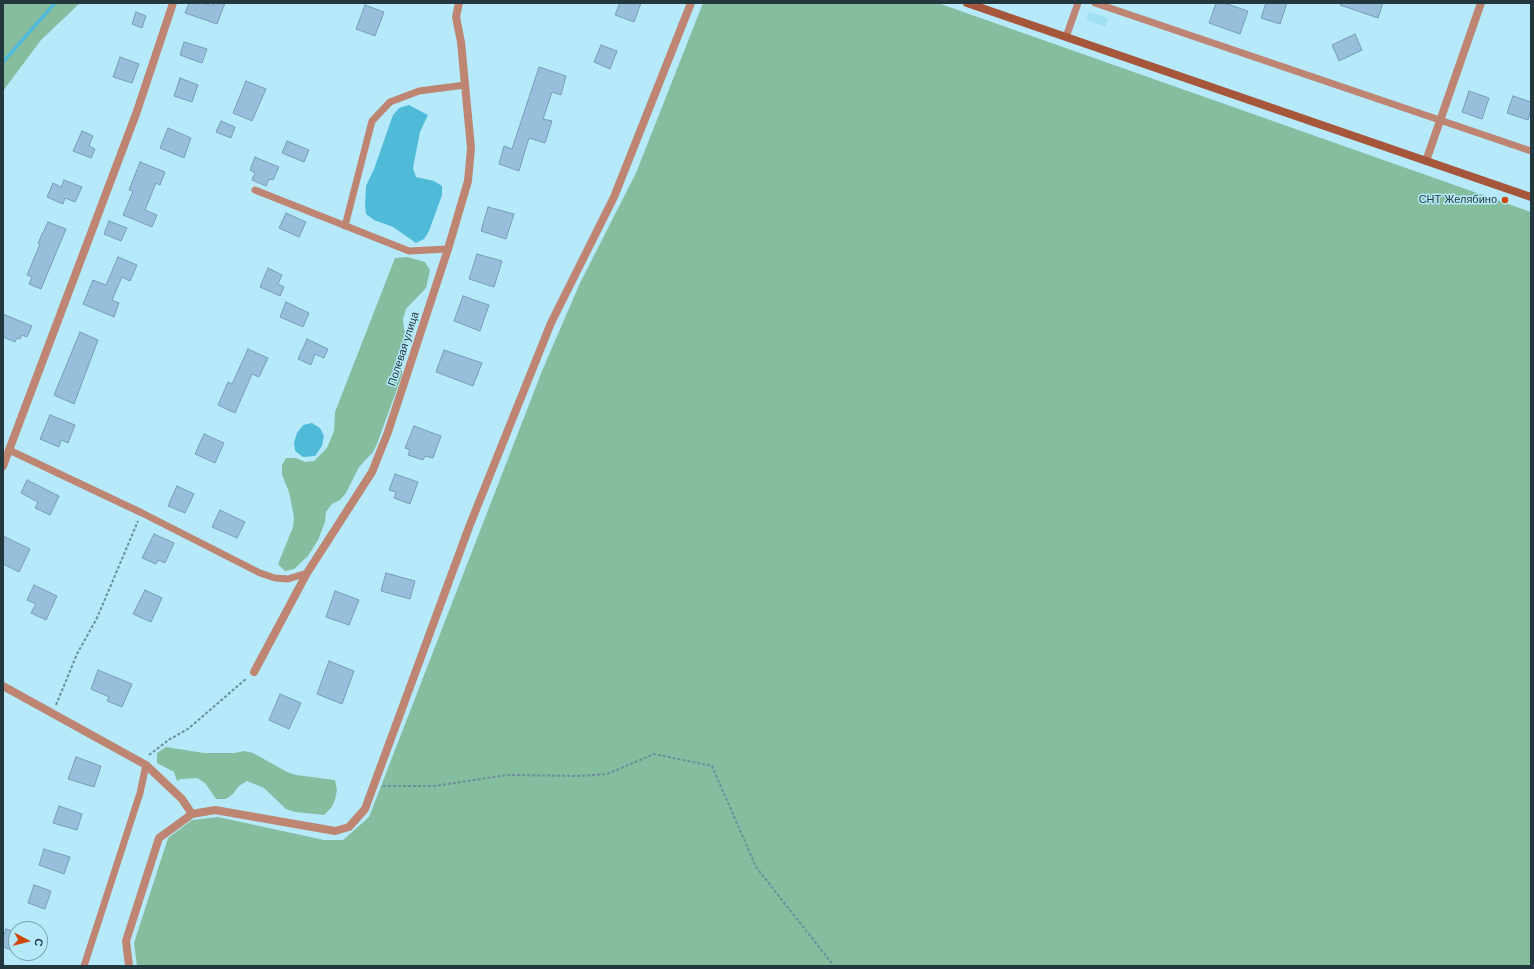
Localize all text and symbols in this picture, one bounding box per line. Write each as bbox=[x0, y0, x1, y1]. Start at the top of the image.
place label: СНТ Желябино bbox=[1419, 193, 1497, 207]
marker: СНТ Желябино bbox=[1500, 195, 1510, 205]
street label: Полевая улица bbox=[386, 310, 422, 388]
north arrow bbox=[8, 921, 48, 961]
text: С bbox=[31, 938, 46, 947]

